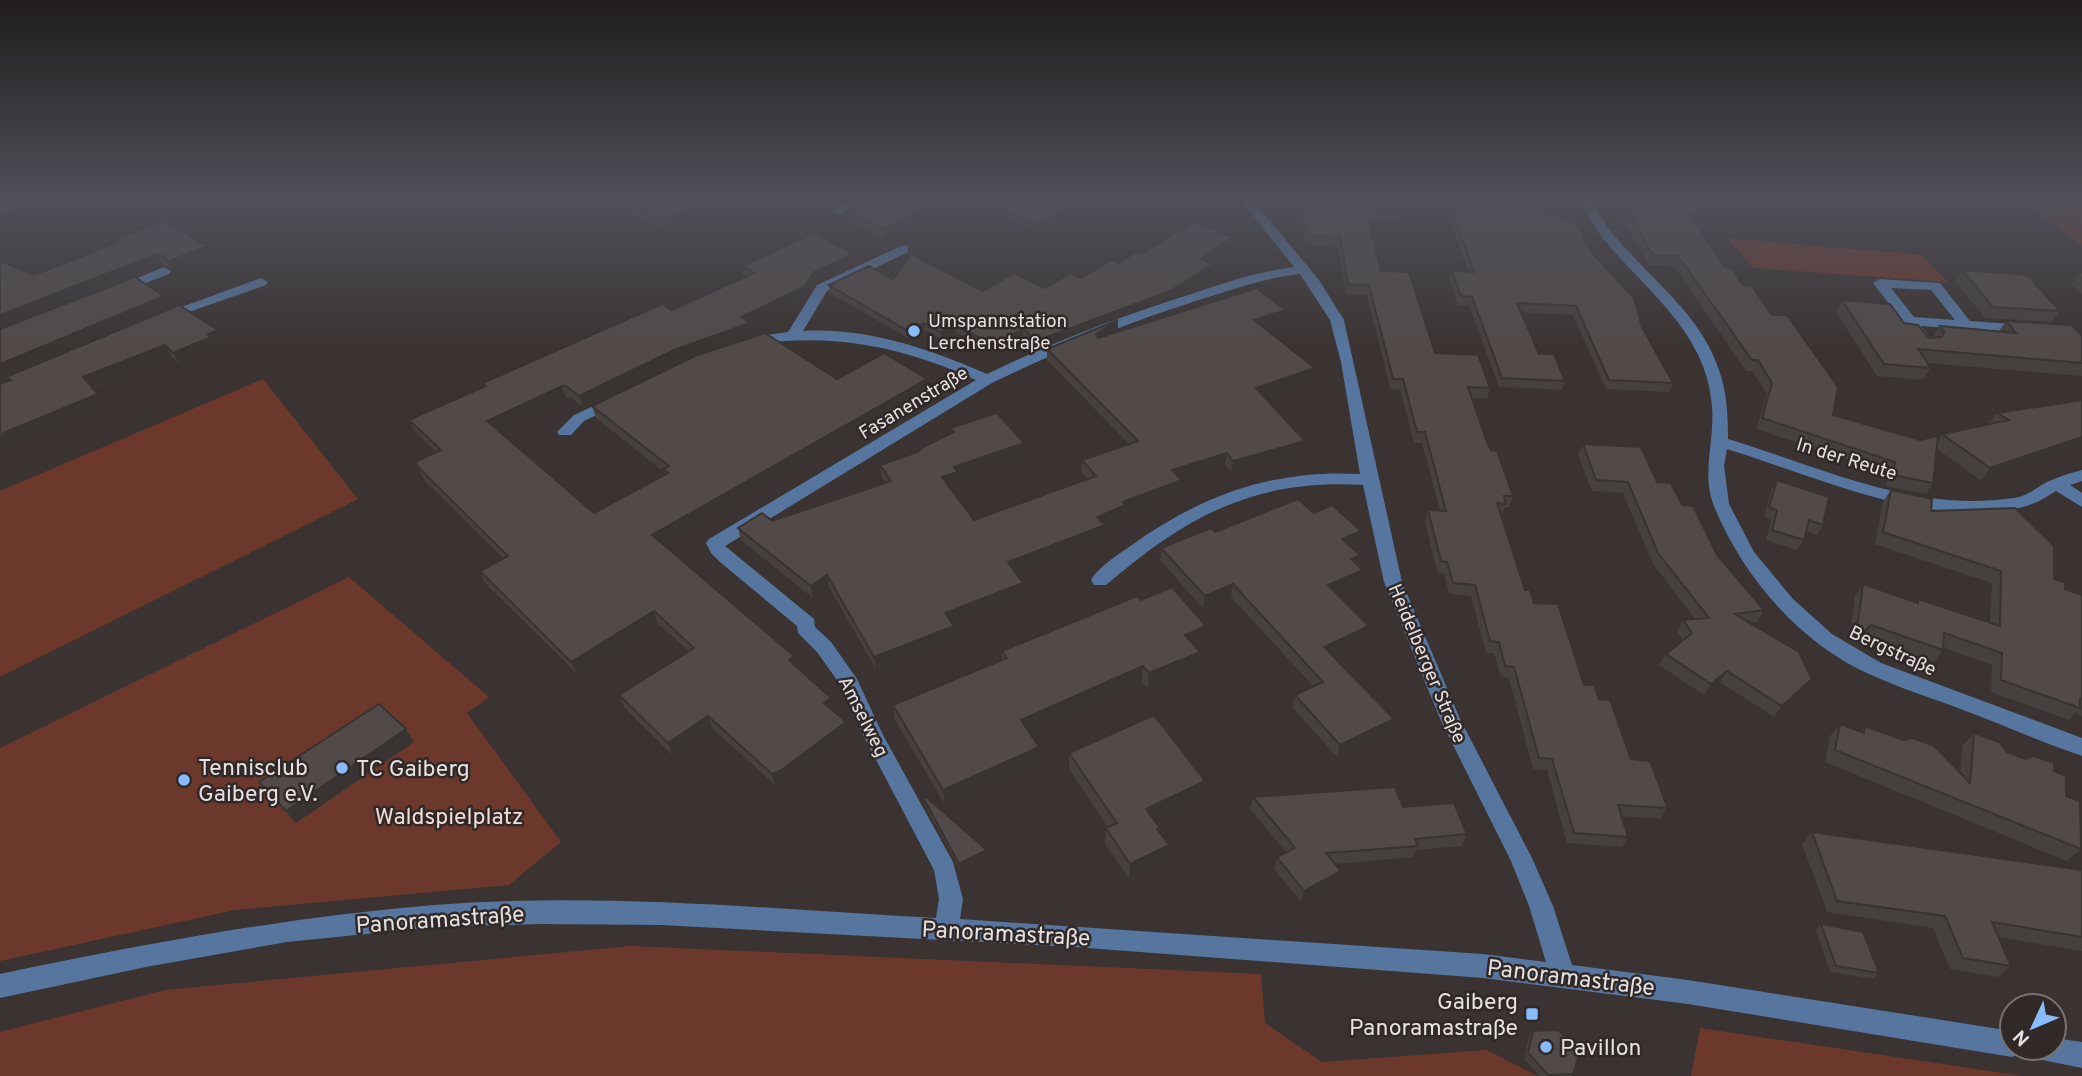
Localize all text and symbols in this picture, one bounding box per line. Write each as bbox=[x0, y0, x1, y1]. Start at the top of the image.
place label: Umspannstation Lerchenstraße bbox=[928, 310, 1067, 356]
marker: Umspannstation Lerchenstraße bbox=[906, 323, 922, 339]
street label: Fasanenstraße bbox=[855, 362, 973, 446]
street label: In der Reute bbox=[1793, 433, 1900, 487]
street label: Heidelberger Straße bbox=[1382, 580, 1471, 747]
street label: Bergstraße bbox=[1845, 621, 1940, 682]
street label: Amselweg bbox=[832, 672, 893, 761]
place label: Tennisclub Gaiberg e.V. bbox=[198, 755, 318, 810]
place label: TC Gaiberg bbox=[356, 756, 470, 785]
marker: TC Gaiberg bbox=[334, 760, 350, 776]
marker: Tennisclub Gaiberg e.V. bbox=[176, 772, 192, 788]
park label: Waldspielplatz bbox=[375, 804, 523, 833]
street label: Panoramastraße bbox=[355, 901, 525, 942]
street label: Panoramastraße bbox=[921, 917, 1091, 954]
street label: Panoramastraße bbox=[1485, 955, 1656, 1004]
place label: Gaiberg Panoramastraße bbox=[1349, 989, 1518, 1044]
north arrow bbox=[1998, 992, 2068, 1062]
marker: Gaiberg Panoramastraße bbox=[1524, 1006, 1540, 1022]
text: N bbox=[2009, 1024, 2036, 1051]
place label: Pavillon bbox=[1560, 1035, 1641, 1064]
marker: Pavillon bbox=[1538, 1039, 1554, 1055]

